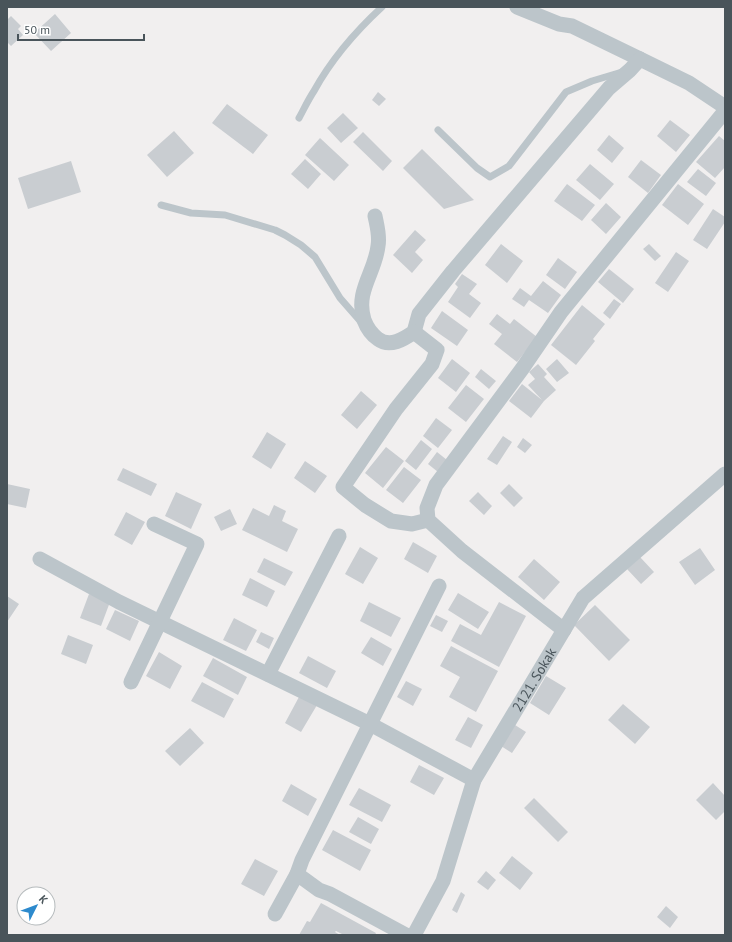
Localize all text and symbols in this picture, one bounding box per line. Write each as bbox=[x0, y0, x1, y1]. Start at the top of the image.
scale bar bbox=[18, 16, 144, 42]
text: 50 m bbox=[24, 22, 50, 37]
street label: 2121. Sokak bbox=[508, 644, 560, 715]
north arrow bbox=[16, 886, 56, 926]
text: K bbox=[36, 892, 51, 907]

